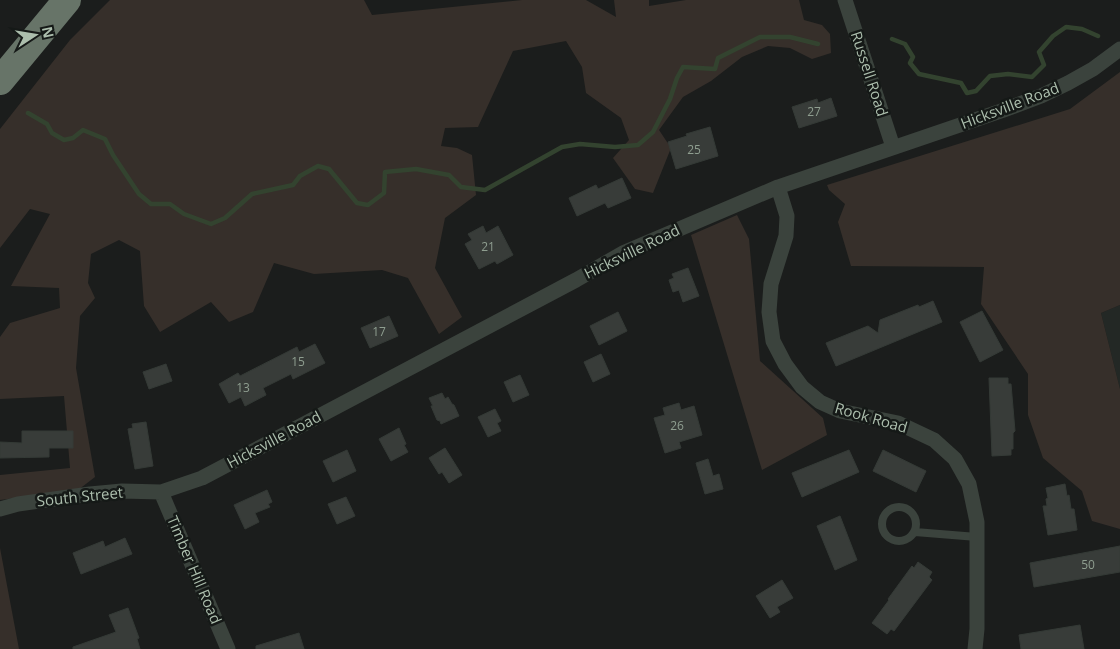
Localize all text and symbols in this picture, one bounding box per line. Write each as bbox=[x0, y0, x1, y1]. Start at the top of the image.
north arrow bbox=[10, 10, 60, 60]
text: N bbox=[38, 25, 59, 40]
street label: Russell Road bbox=[847, 29, 893, 119]
street label: Hicksville Road bbox=[957, 77, 1062, 133]
house number: 27 bbox=[807, 103, 821, 120]
house number: 25 bbox=[687, 141, 701, 158]
street label: Hicksville Road bbox=[580, 219, 683, 283]
house number: 21 bbox=[481, 238, 495, 255]
house number: 17 bbox=[372, 323, 386, 340]
house number: 15 bbox=[291, 353, 305, 370]
house number: 13 bbox=[236, 379, 250, 396]
street label: Rook Road bbox=[833, 397, 910, 437]
street label: Hicksville Road bbox=[223, 406, 324, 472]
house number: 26 bbox=[670, 417, 684, 434]
street label: South Street bbox=[36, 482, 124, 510]
street label: Timber Hill Road bbox=[163, 512, 227, 627]
house number: 50 bbox=[1081, 556, 1095, 573]

